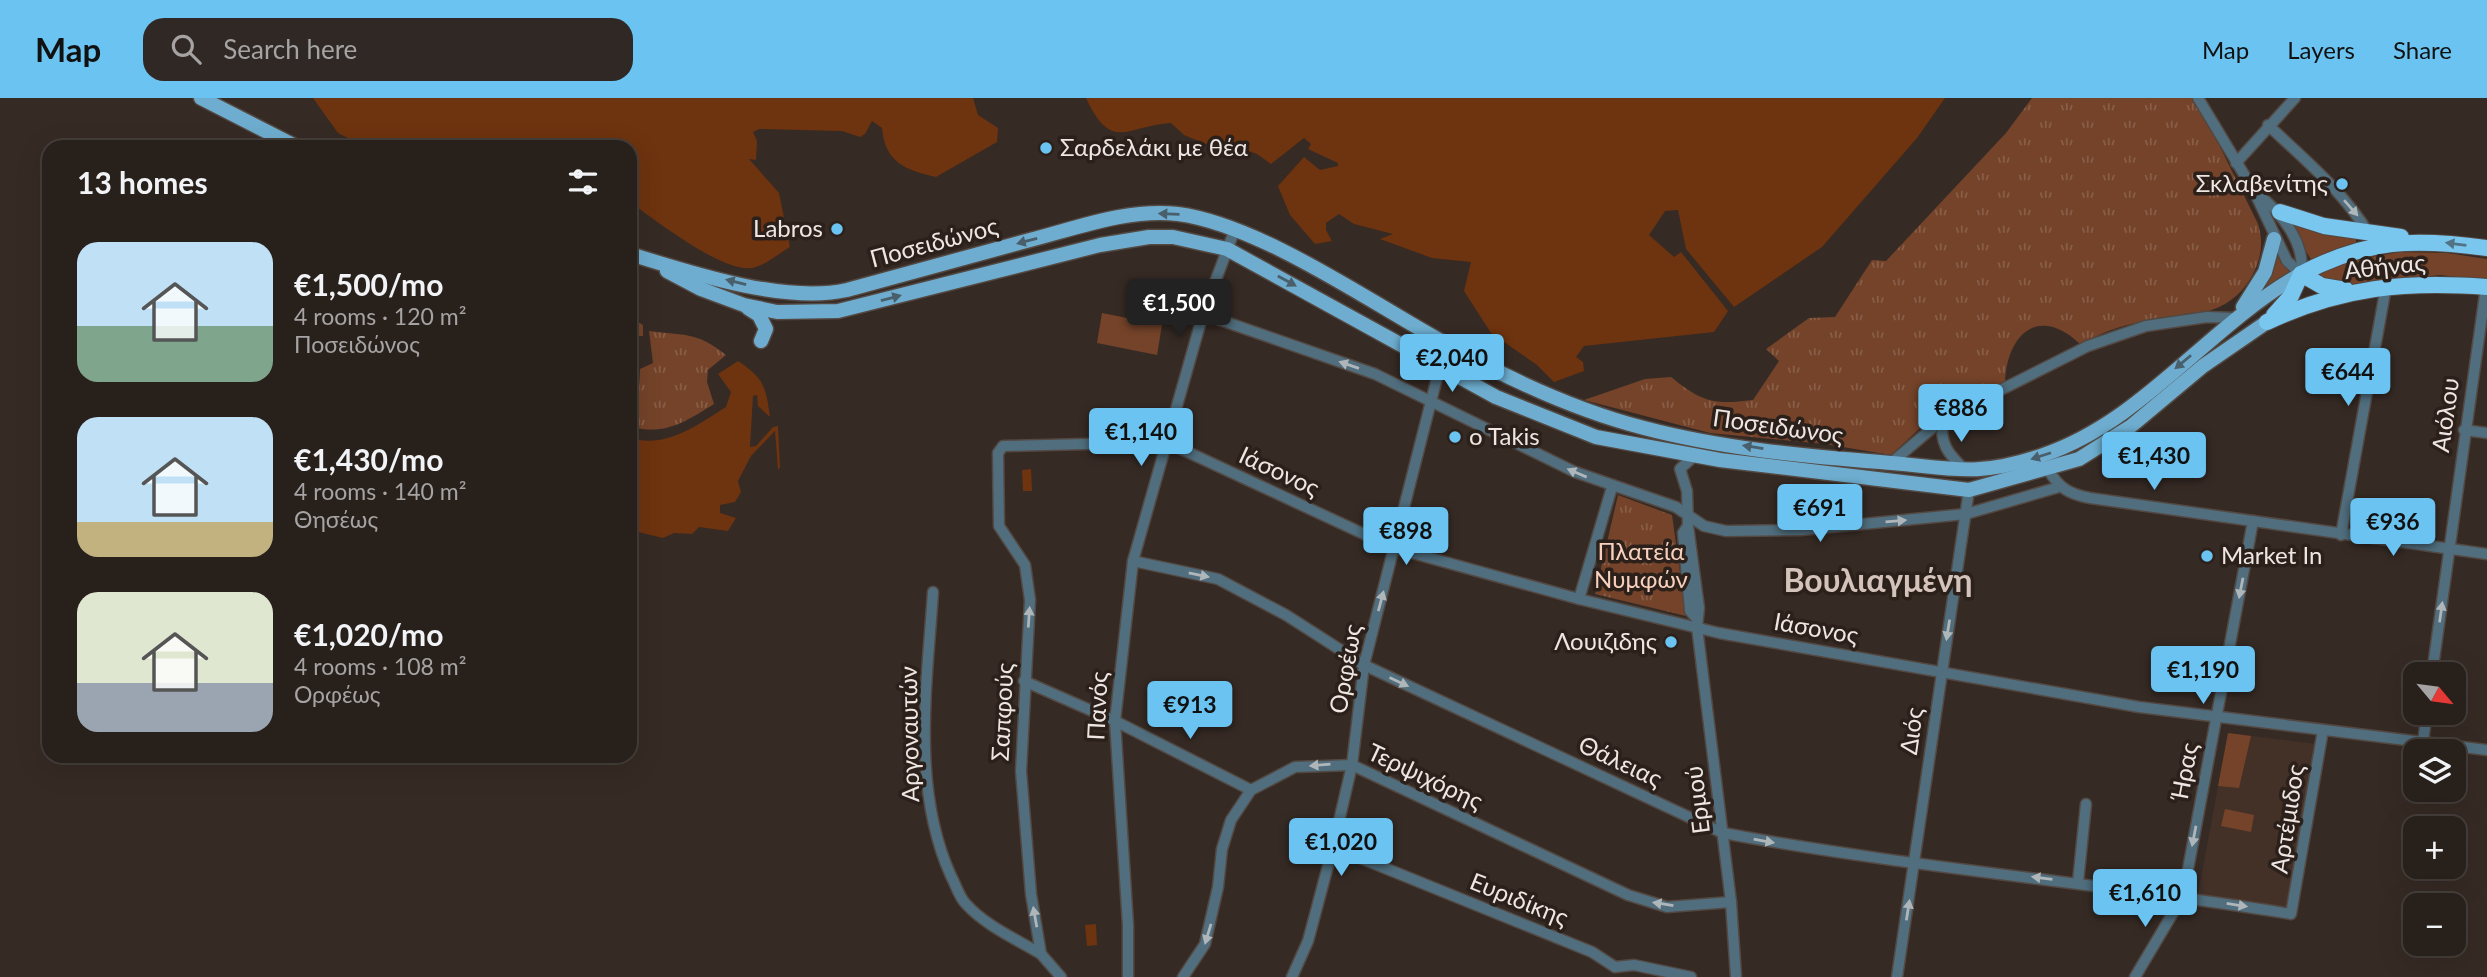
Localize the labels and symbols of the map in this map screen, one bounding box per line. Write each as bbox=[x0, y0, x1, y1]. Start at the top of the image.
place label: Σαρδελάκι με θέα bbox=[1060, 132, 1249, 161]
marker: Σαρδελάκι με θέα bbox=[1038, 140, 1054, 156]
place label: Σκλαβενίτης bbox=[2196, 168, 2328, 197]
marker: Σκλαβενίτης bbox=[2334, 176, 2350, 192]
one-way arrow bbox=[2343, 199, 2358, 216]
one-way arrow bbox=[1158, 209, 1180, 220]
street label: Ποσειδώνος bbox=[866, 211, 1001, 273]
place label: Labros bbox=[753, 213, 823, 242]
marker: Labros bbox=[829, 221, 845, 237]
one-way arrow bbox=[1016, 237, 1037, 247]
one-way arrow bbox=[2445, 238, 2467, 249]
street label: Αθήνας bbox=[2343, 247, 2427, 284]
one-way arrow bbox=[1277, 275, 1297, 287]
one-way arrow bbox=[725, 276, 747, 287]
pin: €1,500 bbox=[1122, 280, 1236, 339]
one-way arrow bbox=[880, 292, 902, 303]
pin: €2,040 bbox=[1395, 334, 1509, 394]
pin: €644 bbox=[2307, 348, 2389, 408]
one-way arrow bbox=[2174, 354, 2191, 369]
one-way arrow bbox=[1338, 359, 1359, 370]
street label: Αιόλου bbox=[2425, 376, 2464, 454]
pin: €886 bbox=[1920, 384, 2002, 444]
street label: Ποσειδώνος bbox=[1711, 402, 1845, 449]
pin: €1,140 bbox=[1084, 408, 1198, 468]
place label: o Takis bbox=[1469, 421, 1540, 450]
marker: o Takis bbox=[1447, 429, 1463, 445]
pin: €1,430 bbox=[2097, 432, 2211, 492]
street label: Ιάσονος bbox=[1235, 440, 1324, 502]
one-way arrow bbox=[1742, 441, 1764, 452]
one-way arrow bbox=[2030, 451, 2051, 462]
one-way arrow bbox=[1566, 467, 1587, 478]
pin: €691 bbox=[1779, 484, 1861, 544]
pin: €936 bbox=[2352, 498, 2434, 558]
pin: €898 bbox=[1365, 508, 1447, 567]
one-way arrow bbox=[1885, 515, 1907, 526]
park label: Πλατεία Νυμφών bbox=[1594, 536, 1688, 593]
place label: Market In bbox=[2221, 540, 2322, 569]
marker: Market In bbox=[2199, 548, 2215, 564]
district label: Βουλιαγμένη bbox=[1784, 560, 1972, 599]
one-way arrow bbox=[1188, 570, 1210, 581]
one-way arrow bbox=[2235, 577, 2246, 599]
one-way arrow bbox=[1376, 590, 1386, 611]
one-way arrow bbox=[2436, 601, 2447, 623]
one-way arrow bbox=[1024, 605, 1035, 627]
street label: Ιάσονος bbox=[1772, 606, 1861, 649]
one-way arrow bbox=[1942, 619, 1953, 641]
street label: Ορφέως bbox=[1322, 622, 1367, 716]
place label: Λουιζιδης bbox=[1554, 626, 1657, 655]
marker: Λουιζιδης bbox=[1663, 634, 1679, 650]
pin: €1,190 bbox=[2146, 646, 2260, 706]
street label: Σαπφούς bbox=[984, 662, 1019, 762]
north arrow bbox=[2403, 662, 2466, 724]
street label: Αργοναυτών bbox=[893, 666, 924, 802]
street label: Πανός bbox=[1080, 671, 1113, 741]
one-way arrow bbox=[1389, 676, 1410, 687]
pin: €913 bbox=[1149, 682, 1231, 741]
street label: Διός bbox=[1893, 705, 1928, 756]
street label: Θάλειας bbox=[1574, 729, 1667, 793]
street label: Τερψιχόρης bbox=[1364, 736, 1488, 815]
street label: Ήρας bbox=[2163, 740, 2203, 803]
one-way arrow bbox=[1308, 760, 1330, 771]
street label: Αρτέμιδος bbox=[2264, 762, 2309, 875]
street label: Ερμού bbox=[1678, 765, 1715, 836]
pin: €1,020 bbox=[1284, 818, 1398, 878]
one-way arrow bbox=[2189, 825, 2200, 847]
one-way arrow bbox=[1753, 835, 1775, 846]
street label: Ευριδίκης bbox=[1466, 866, 1573, 931]
pin: €1,610 bbox=[2088, 870, 2202, 929]
one-way arrow bbox=[2031, 872, 2053, 883]
one-way arrow bbox=[1652, 898, 1674, 909]
one-way arrow bbox=[1903, 899, 1914, 921]
one-way arrow bbox=[2226, 900, 2248, 911]
one-way arrow bbox=[1029, 906, 1040, 928]
one-way arrow bbox=[1202, 924, 1212, 945]

